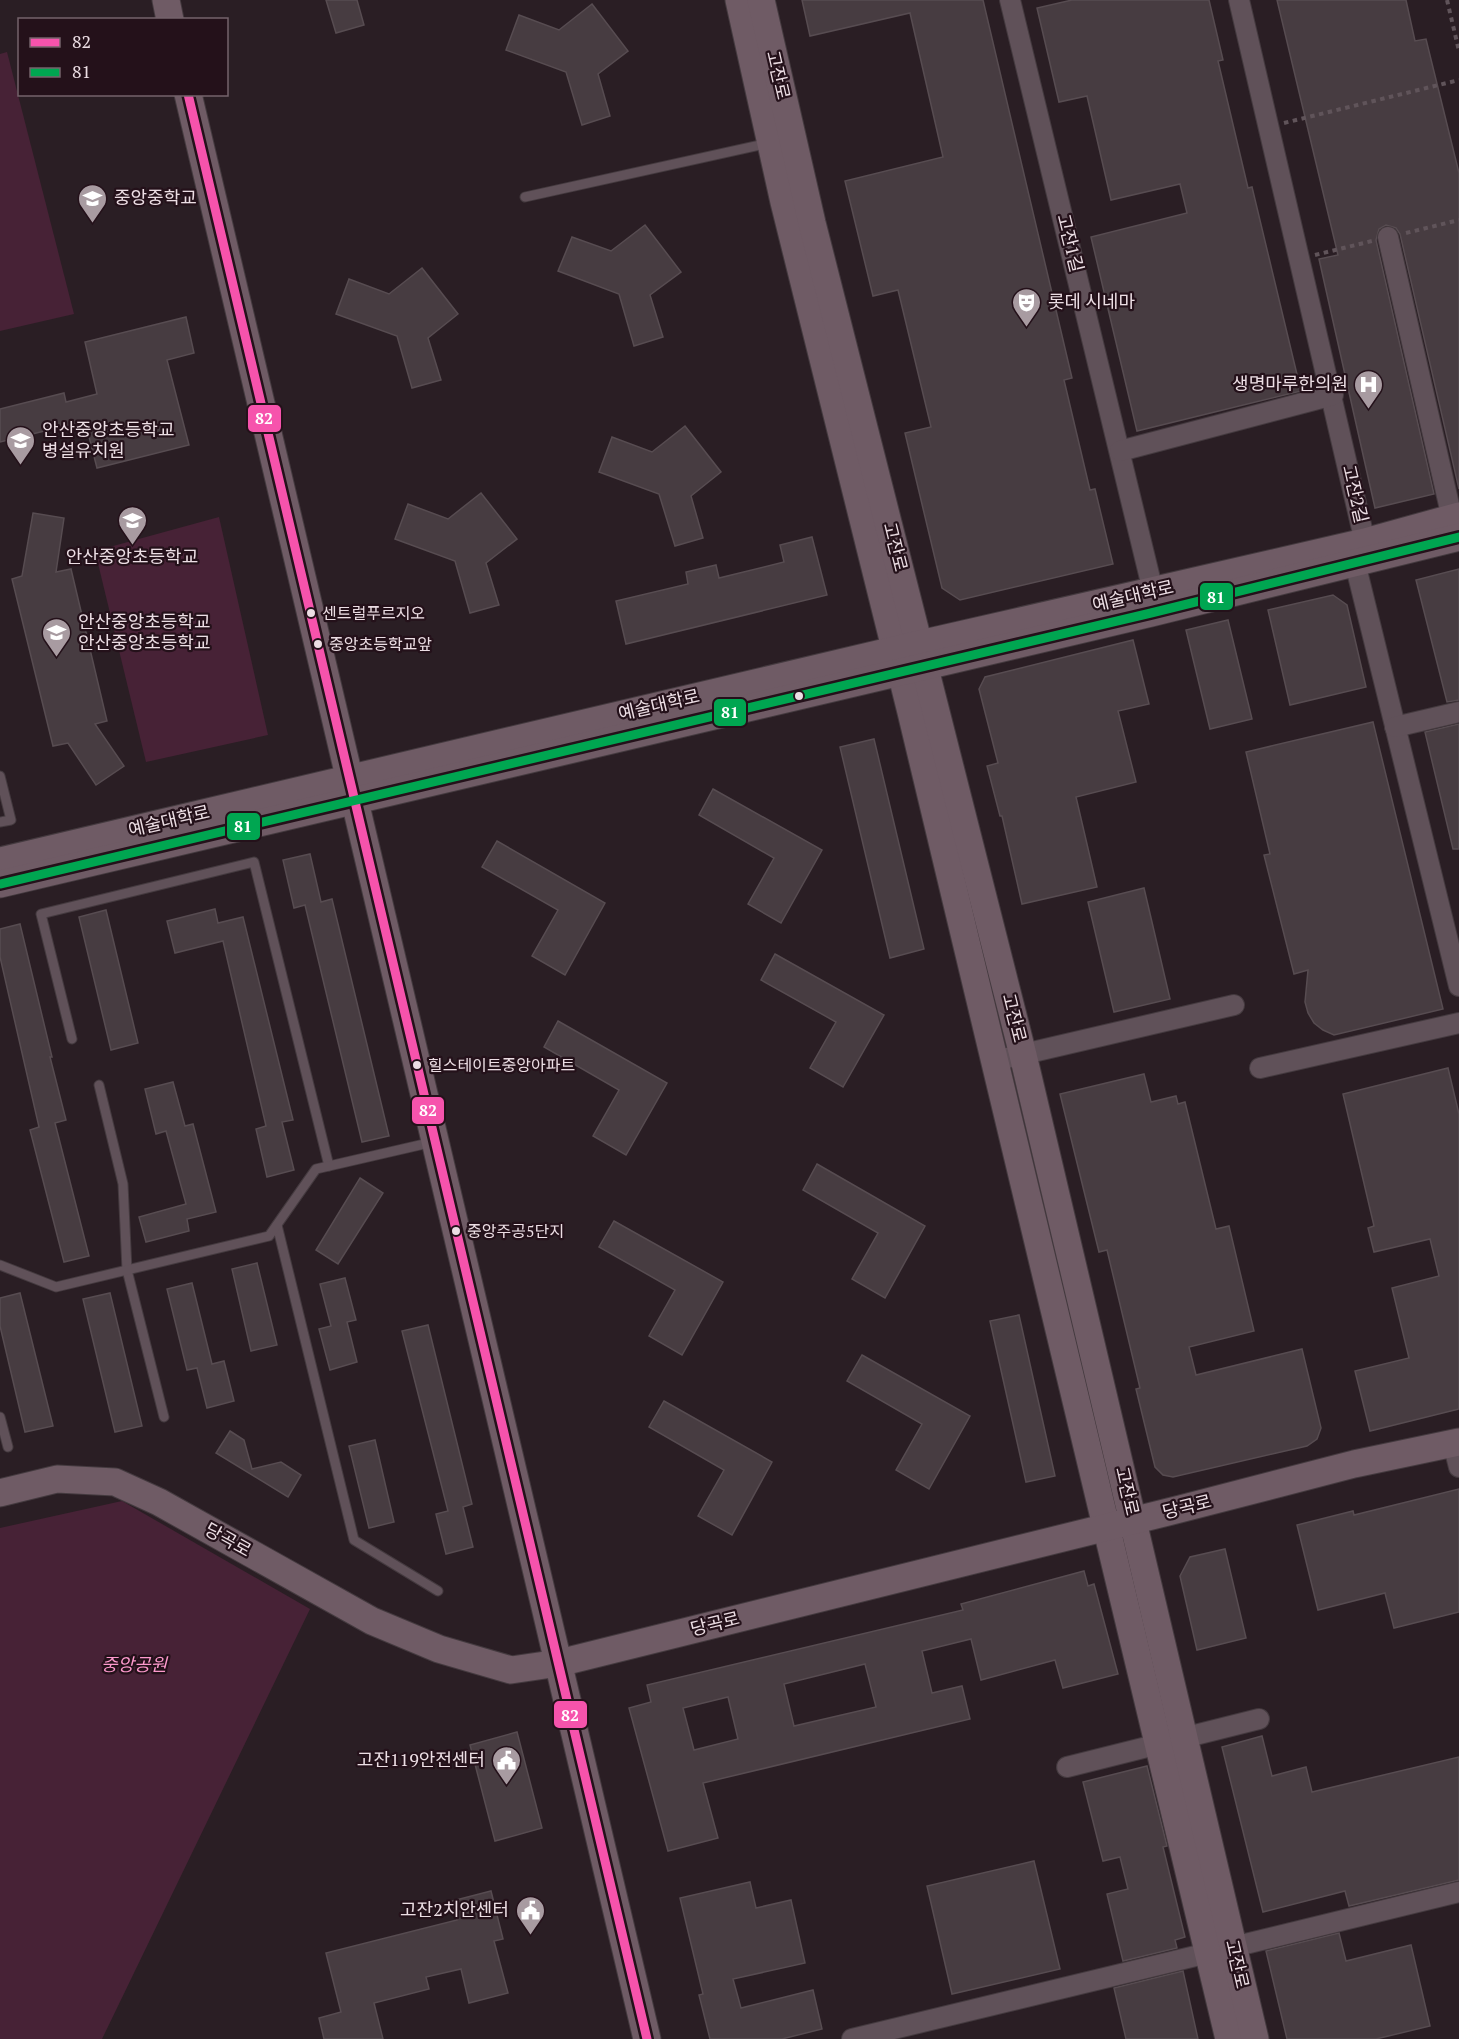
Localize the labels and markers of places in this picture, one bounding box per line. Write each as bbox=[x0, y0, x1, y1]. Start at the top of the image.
school or university icon: 중앙중학교 bbox=[77, 182, 109, 224]
place label: 중앙중학교 bbox=[114, 185, 197, 209]
theatre icon: 롯데 시네마 bbox=[1011, 286, 1043, 328]
place label: 롯데 시네마 bbox=[1048, 289, 1136, 313]
hospital icon: 생명마루한의원 bbox=[1353, 368, 1385, 410]
place label: 생명마루한의원 bbox=[1232, 371, 1348, 395]
place label: 안산중앙초등학교 병설유치원 bbox=[42, 417, 174, 462]
school or university icon: 안산중앙초등학교 병설유치원 bbox=[5, 424, 37, 466]
school or university icon: 안산중앙초등학교 bbox=[116, 504, 148, 546]
place label: 안산중앙초등학교 bbox=[66, 544, 198, 568]
place label: 센트럴푸르지오 bbox=[322, 602, 425, 624]
marker: 센트럴푸르지오 bbox=[305, 607, 317, 619]
place label: 안산중앙초등학교 안산중앙초등학교 bbox=[78, 609, 210, 654]
school or university icon: 안산중앙초등학교 안산중앙초등학교 bbox=[41, 616, 73, 658]
place label: 중앙초등학교앞 bbox=[329, 633, 432, 655]
marker: 중앙초등학교앞 bbox=[312, 638, 324, 650]
unlabelled marker bbox=[793, 690, 805, 702]
place label: 힐스테이트중앙아파트 bbox=[428, 1054, 575, 1076]
marker: 힐스테이트중앙아파트 bbox=[411, 1059, 423, 1071]
place label: 중앙주공5단지 bbox=[467, 1220, 564, 1242]
marker: 중앙주공5단지 bbox=[450, 1225, 462, 1237]
public building icon: 고잔119안전센터 bbox=[490, 1744, 522, 1786]
place label: 고잔119안전센터 bbox=[357, 1747, 485, 1771]
public building icon: 고잔2치안센터 bbox=[514, 1894, 546, 1936]
place label: 고잔2치안센터 bbox=[400, 1897, 509, 1921]

